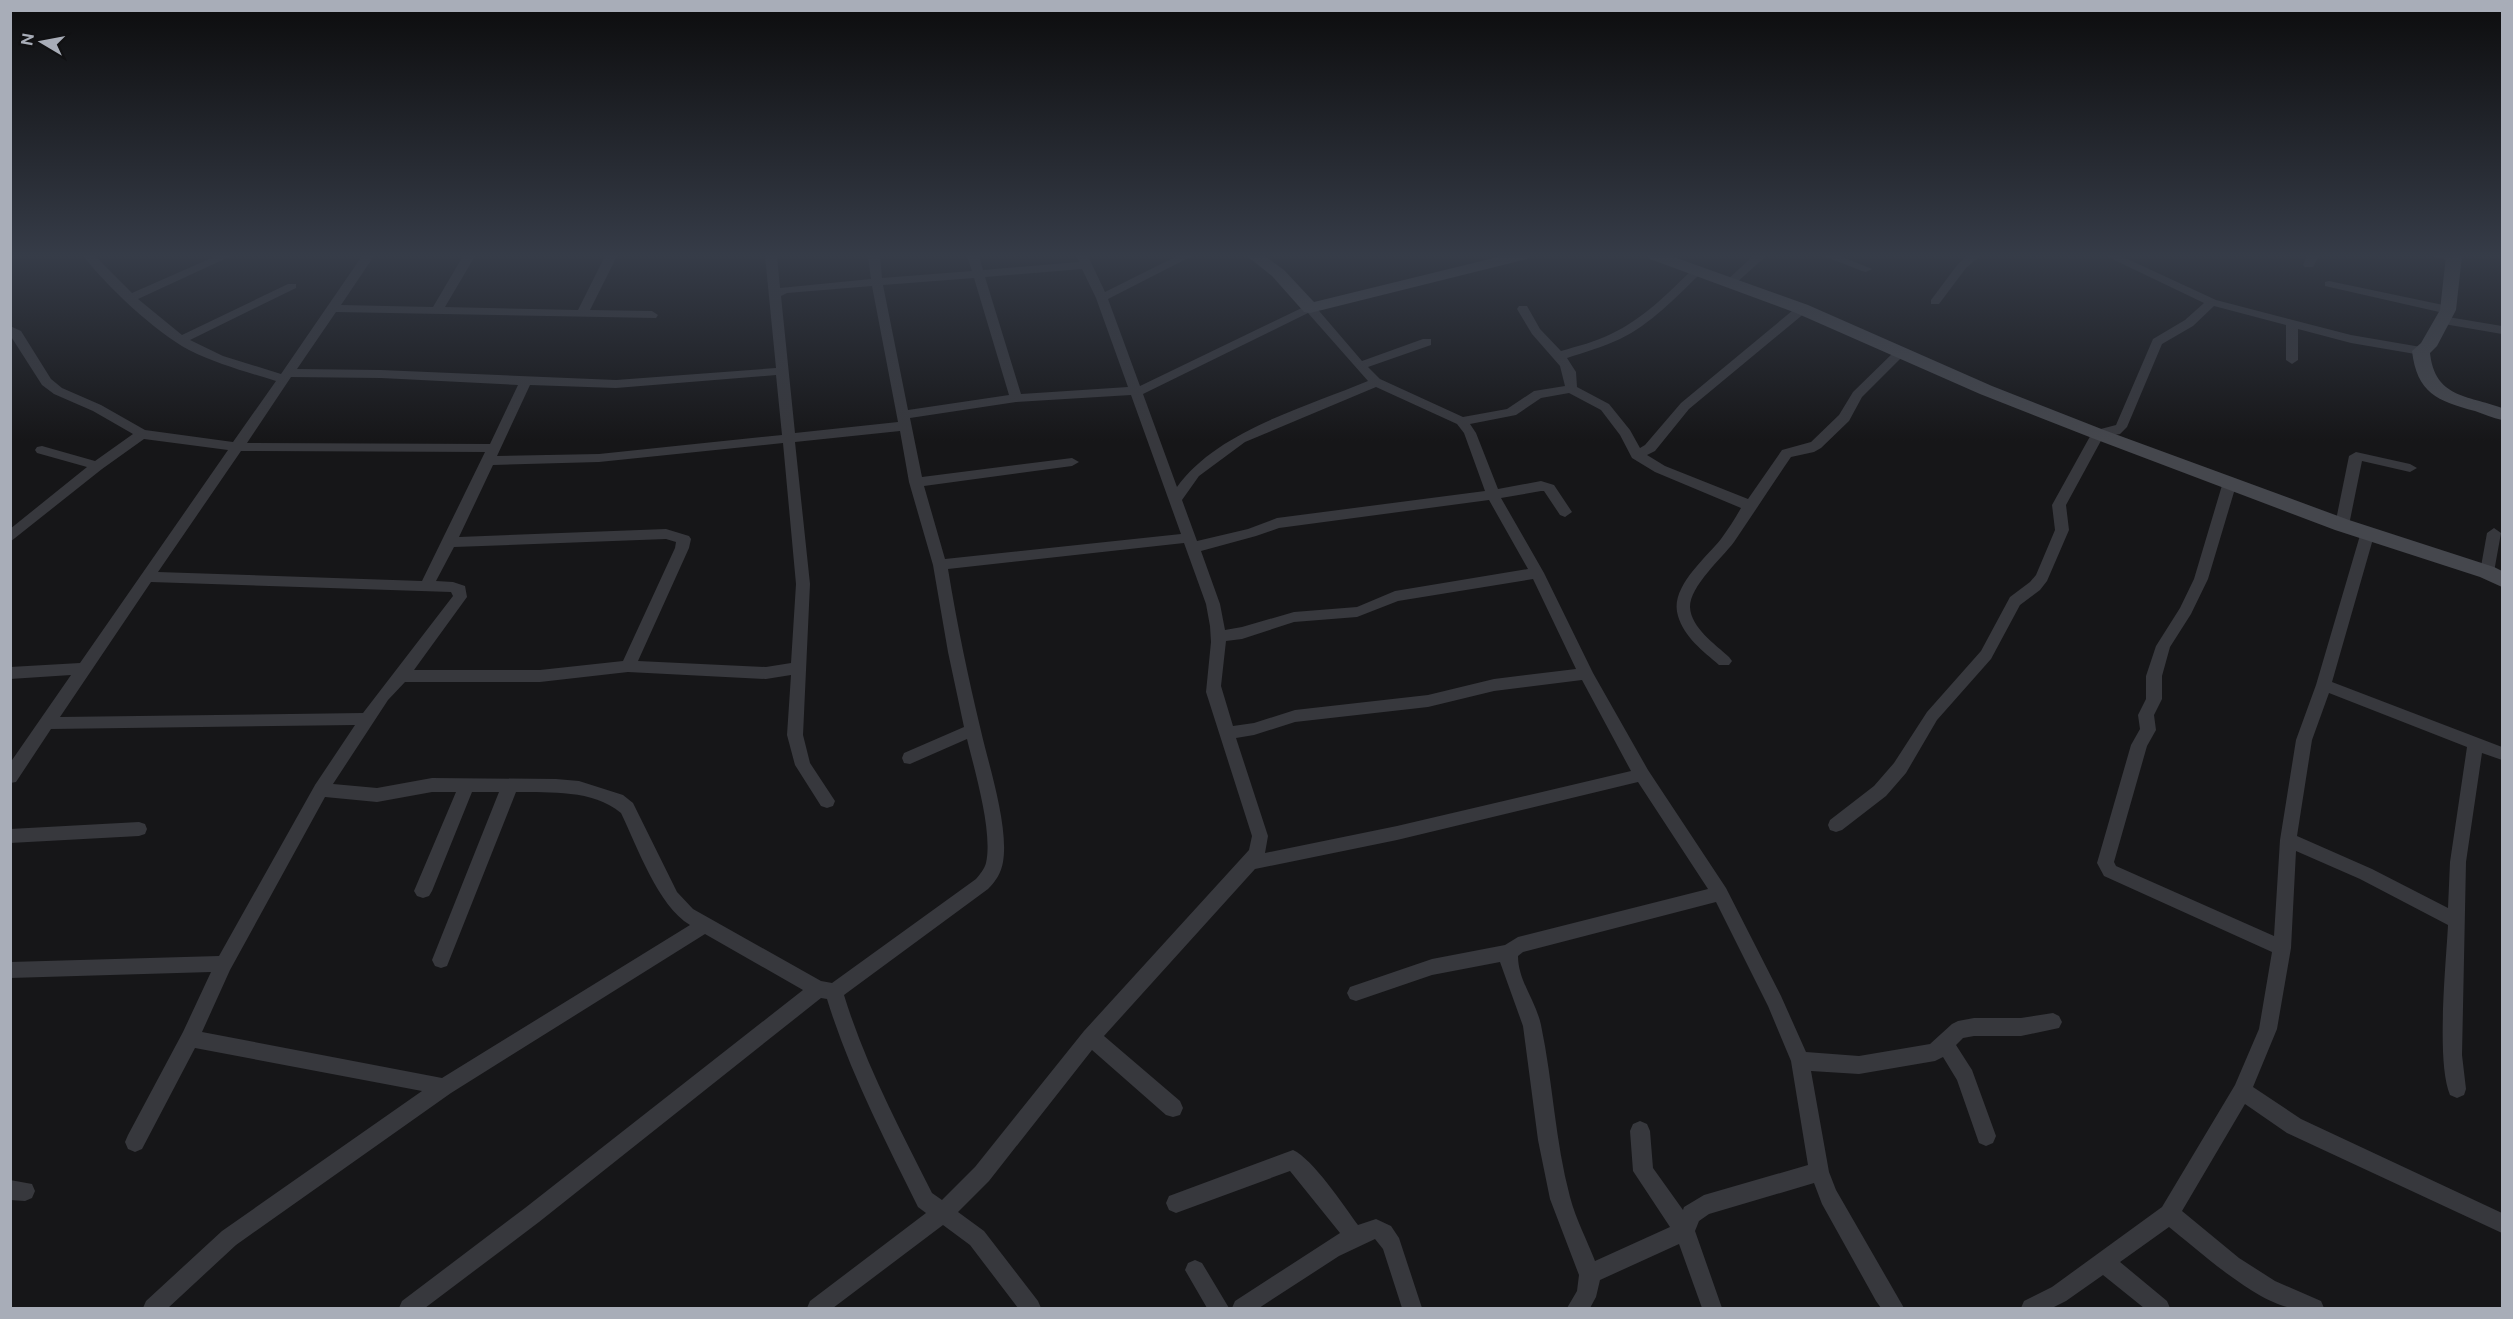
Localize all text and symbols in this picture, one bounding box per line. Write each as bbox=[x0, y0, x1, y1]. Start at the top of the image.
north arrow bbox=[12, 12, 72, 72]
text: N bbox=[17, 32, 38, 47]

